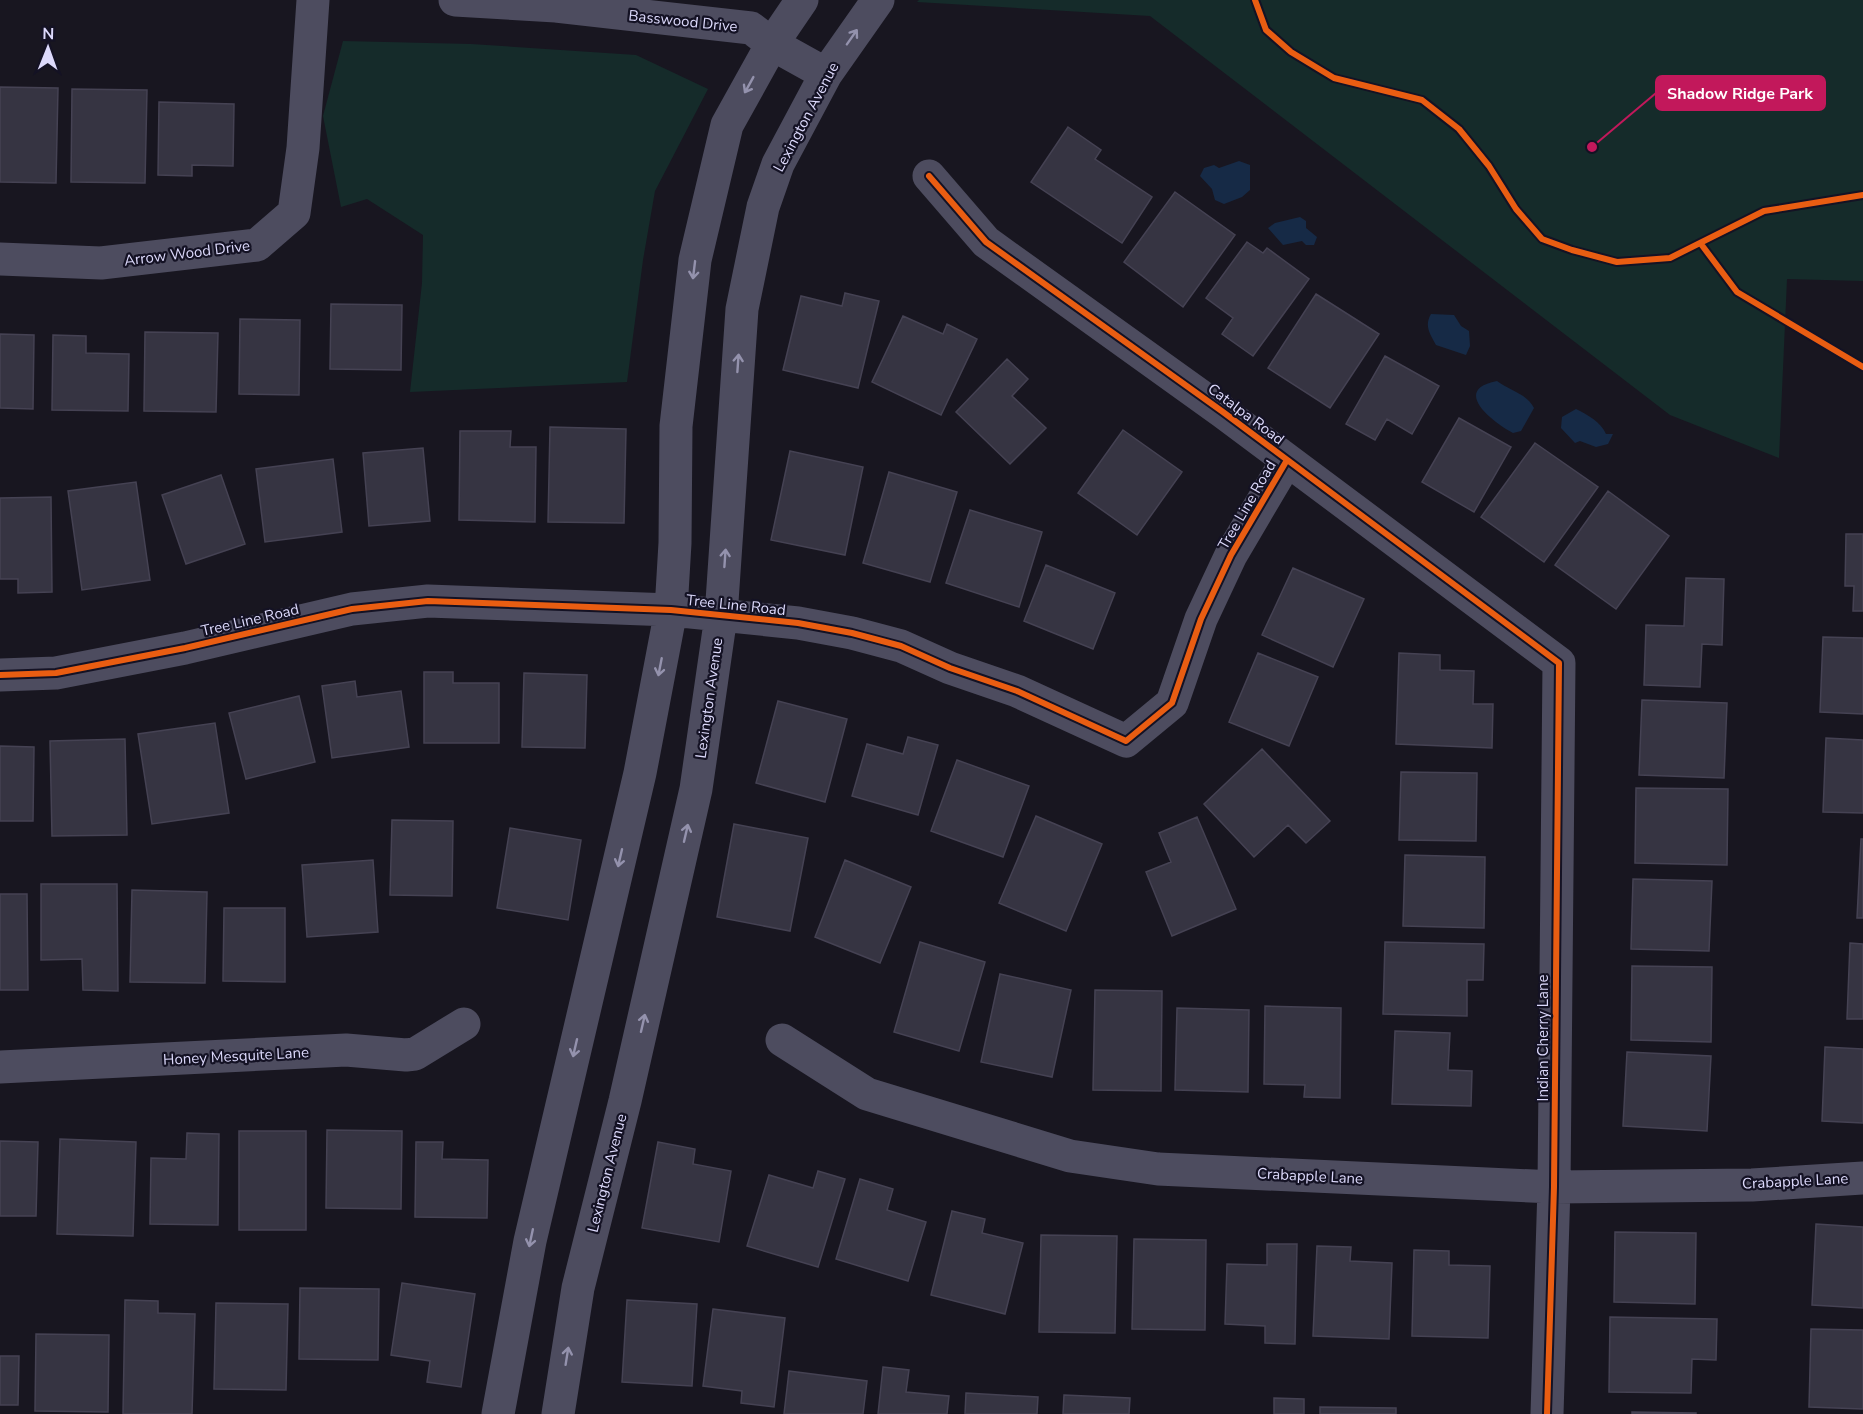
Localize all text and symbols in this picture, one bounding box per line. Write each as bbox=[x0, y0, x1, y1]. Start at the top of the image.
street label: Basswood Drive bbox=[627, 5, 739, 37]
north arrow bbox=[18, 18, 78, 78]
text: N bbox=[42, 23, 54, 45]
one-way arrow bbox=[846, 29, 859, 45]
street label: Lexington Avenue bbox=[769, 59, 843, 175]
one-way arrow bbox=[743, 76, 755, 93]
callout: Shadow Ridge Park bbox=[1656, 76, 1825, 110]
text: Shadow Ridge Park bbox=[1667, 83, 1813, 105]
street label: Arrow Wood Drive bbox=[123, 235, 251, 271]
one-way arrow bbox=[688, 260, 699, 280]
one-way arrow bbox=[733, 354, 744, 373]
street label: Catalpa Road bbox=[1204, 379, 1288, 449]
street label: Tree Line Road bbox=[1213, 457, 1281, 553]
one-way arrow bbox=[720, 548, 731, 568]
street label: Tree Line Road bbox=[685, 590, 787, 620]
street label: Tree Line Road bbox=[199, 599, 301, 641]
street label: Lexington Avenue bbox=[691, 636, 727, 760]
one-way arrow bbox=[654, 657, 665, 676]
one-way arrow bbox=[681, 824, 693, 843]
one-way arrow bbox=[613, 848, 625, 867]
street label: Indian Cherry Lane bbox=[1533, 975, 1553, 1101]
one-way arrow bbox=[638, 1014, 649, 1033]
one-way arrow bbox=[569, 1038, 581, 1057]
street label: Honey Mesquite Lane bbox=[163, 1042, 309, 1070]
street label: Lexington Avenue bbox=[583, 1112, 631, 1234]
street label: Crabapple Lane bbox=[1256, 1163, 1364, 1189]
street label: Crabapple Lane bbox=[1741, 1168, 1849, 1194]
one-way arrow bbox=[525, 1227, 536, 1247]
one-way arrow bbox=[562, 1347, 573, 1367]

